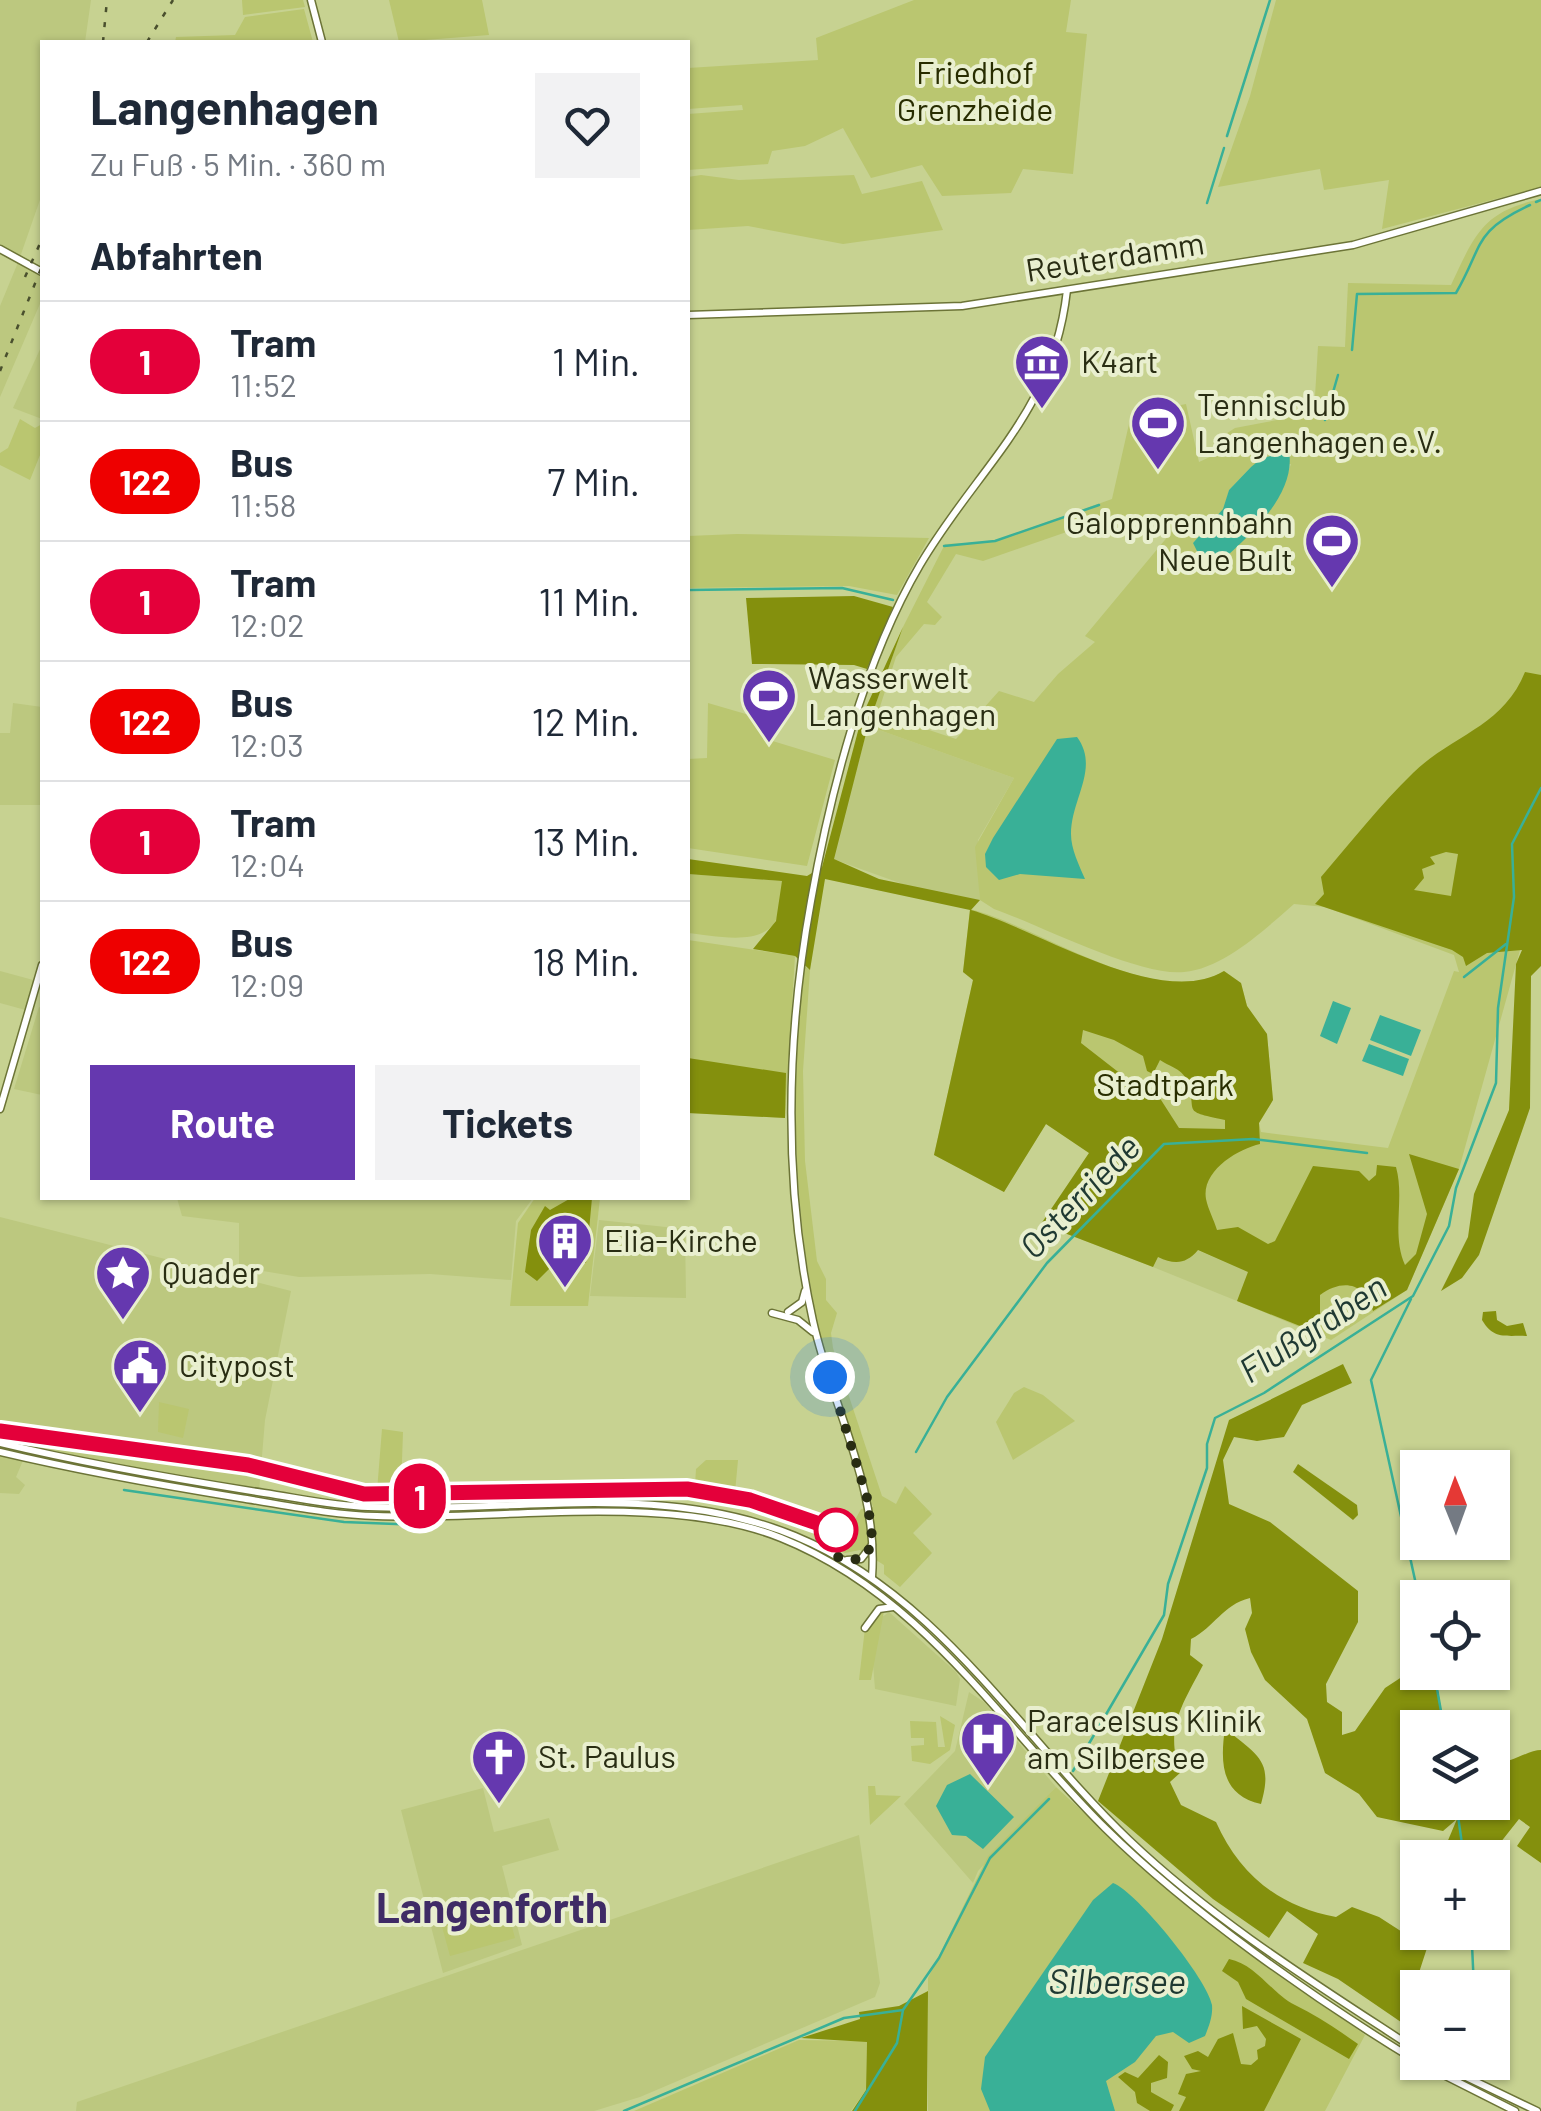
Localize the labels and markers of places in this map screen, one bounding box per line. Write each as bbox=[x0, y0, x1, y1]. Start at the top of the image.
museum icon: K4art bbox=[1012, 332, 1072, 411]
place label: K4art bbox=[1081, 341, 1158, 379]
place label: Tennisclub Langenhagen e.V. bbox=[1197, 384, 1442, 459]
sports icon: Tennisclub Langenhagen e.V. bbox=[1128, 393, 1188, 472]
place label: Galopprennbahn Neue Bult bbox=[1066, 502, 1293, 577]
sports icon: Galopprennbahn Neue Bult bbox=[1302, 511, 1362, 590]
place label: Wasserwelt Langenhagen bbox=[808, 657, 996, 732]
sports icon: Wasserwelt Langenhagen bbox=[739, 666, 799, 745]
building icon: Elia-Kirche bbox=[535, 1211, 595, 1290]
place label: Elia-Kirche bbox=[604, 1220, 758, 1258]
place icon: Quader bbox=[93, 1243, 153, 1322]
place label: Quader bbox=[162, 1252, 260, 1290]
public building icon: Citypost bbox=[110, 1336, 170, 1415]
place label: Citypost bbox=[179, 1345, 295, 1383]
unlabelled marker bbox=[815, 1509, 857, 1551]
place label: Paracelsus Klinik am Silbersee bbox=[1027, 1700, 1262, 1775]
hospital icon: Paracelsus Klinik am Silbersee bbox=[958, 1709, 1018, 1788]
church icon: St. Paulus bbox=[469, 1727, 529, 1806]
place label: St. Paulus bbox=[538, 1736, 676, 1774]

